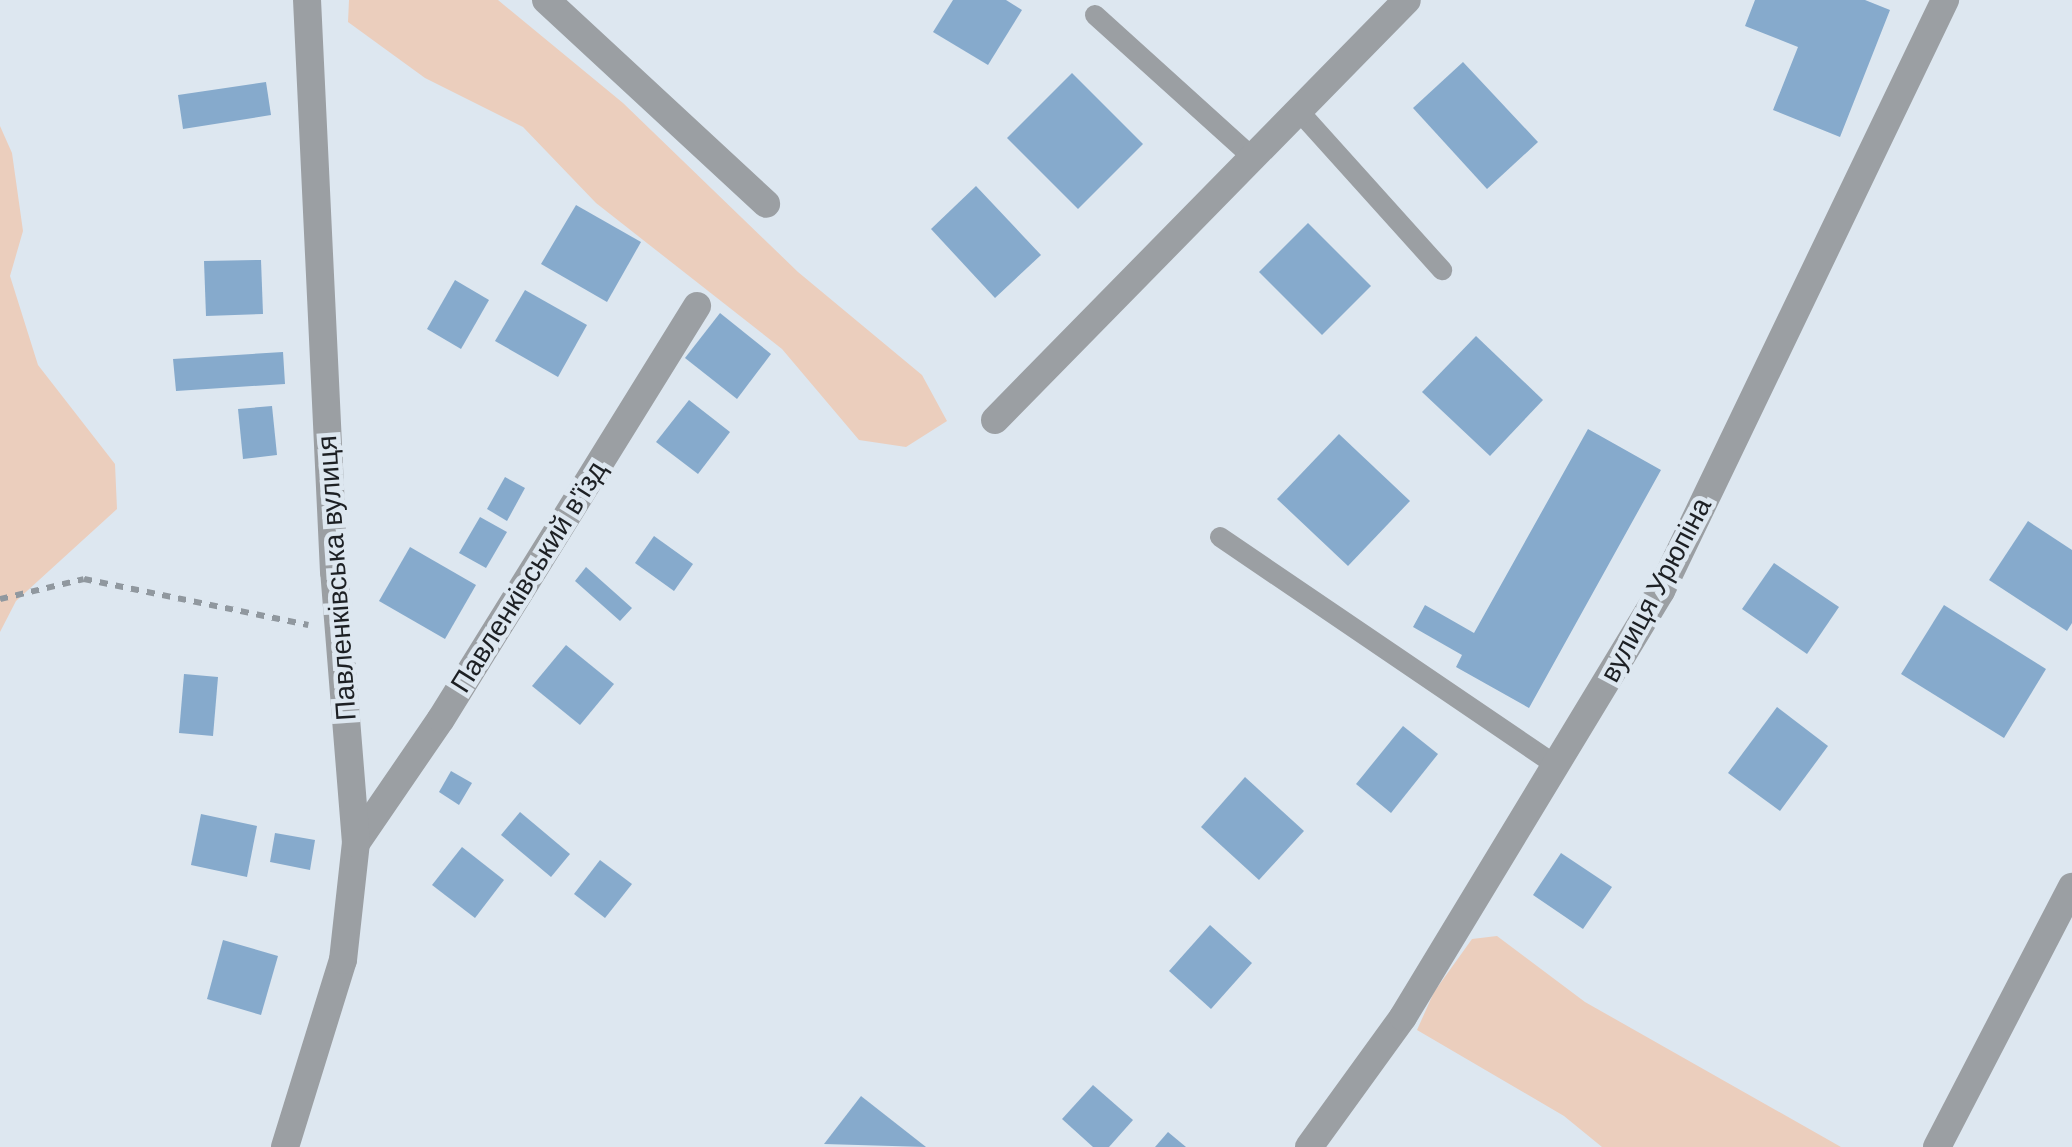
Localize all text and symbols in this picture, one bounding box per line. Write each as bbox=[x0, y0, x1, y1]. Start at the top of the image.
street label: Павленківська вулиця bbox=[310, 434, 364, 722]
street label: Павленківський в'їзд bbox=[444, 455, 614, 699]
street label: вулиця Урюпіна bbox=[1593, 492, 1719, 688]

